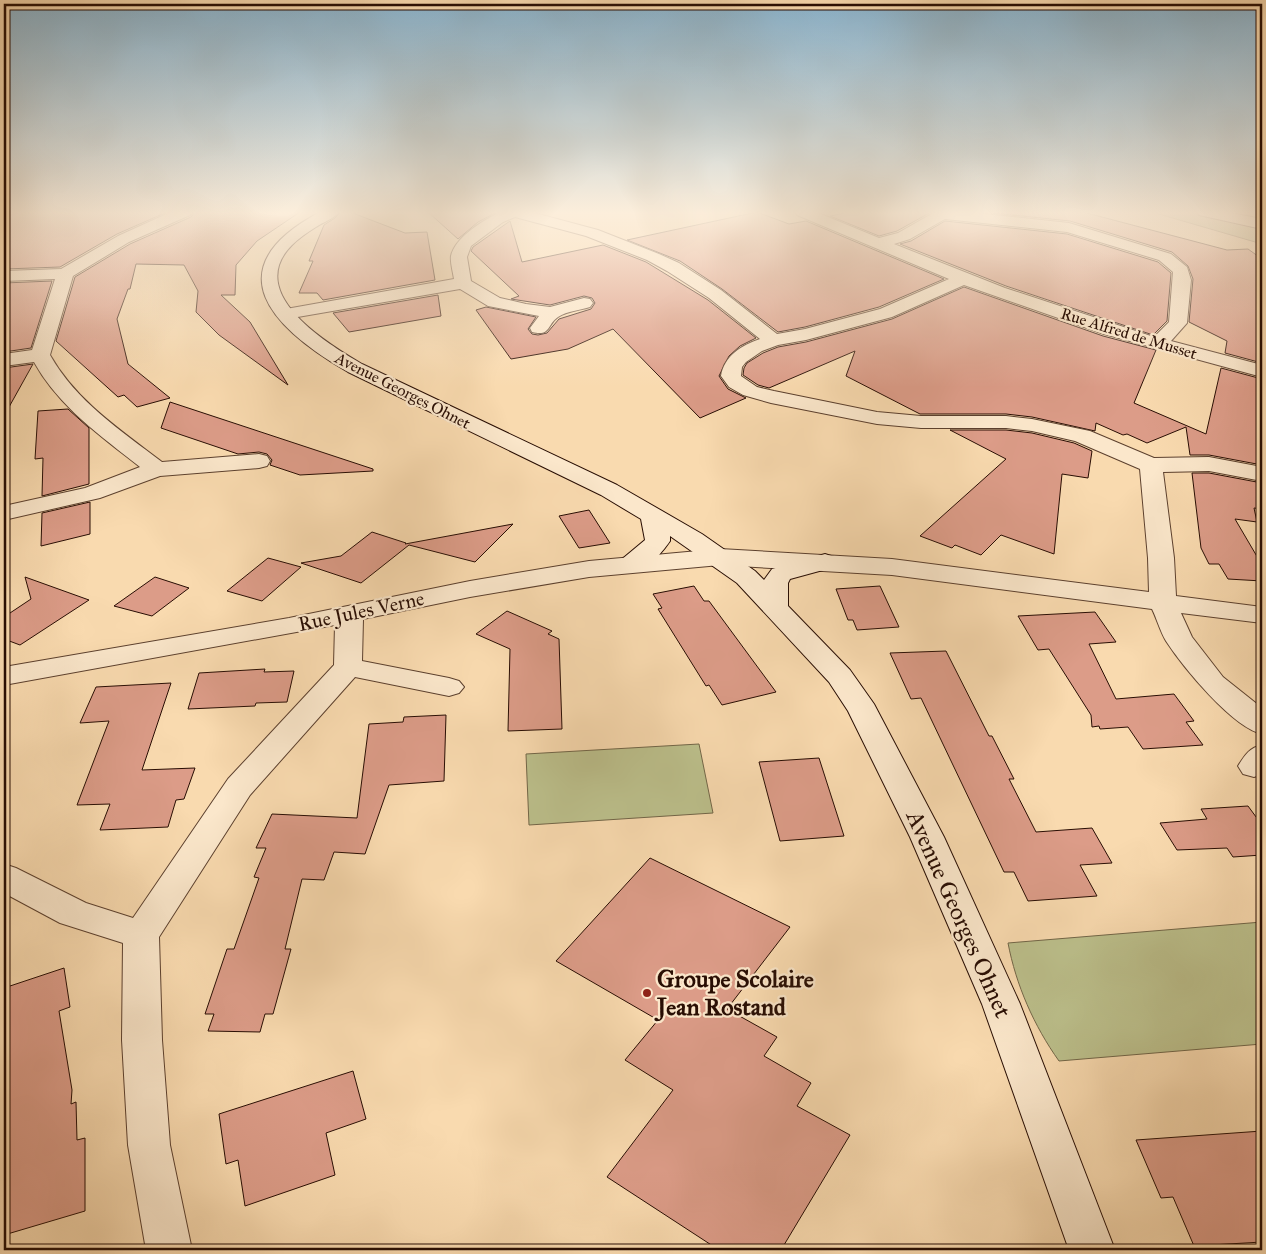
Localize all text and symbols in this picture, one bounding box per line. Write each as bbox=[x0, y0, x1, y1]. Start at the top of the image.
street label: Rue Alfred de Musset bbox=[1059, 304, 1200, 363]
street label: Avenue Georges Ohnet bbox=[331, 348, 474, 434]
street label: Rue Jules Verne bbox=[296, 586, 426, 637]
street label: Avenue Georges Ohnet bbox=[899, 805, 1018, 1023]
place label: Groupe Scolaire Jean Rostand bbox=[654, 964, 814, 1022]
marker: Groupe Scolaire Jean Rostand bbox=[641, 987, 653, 999]

